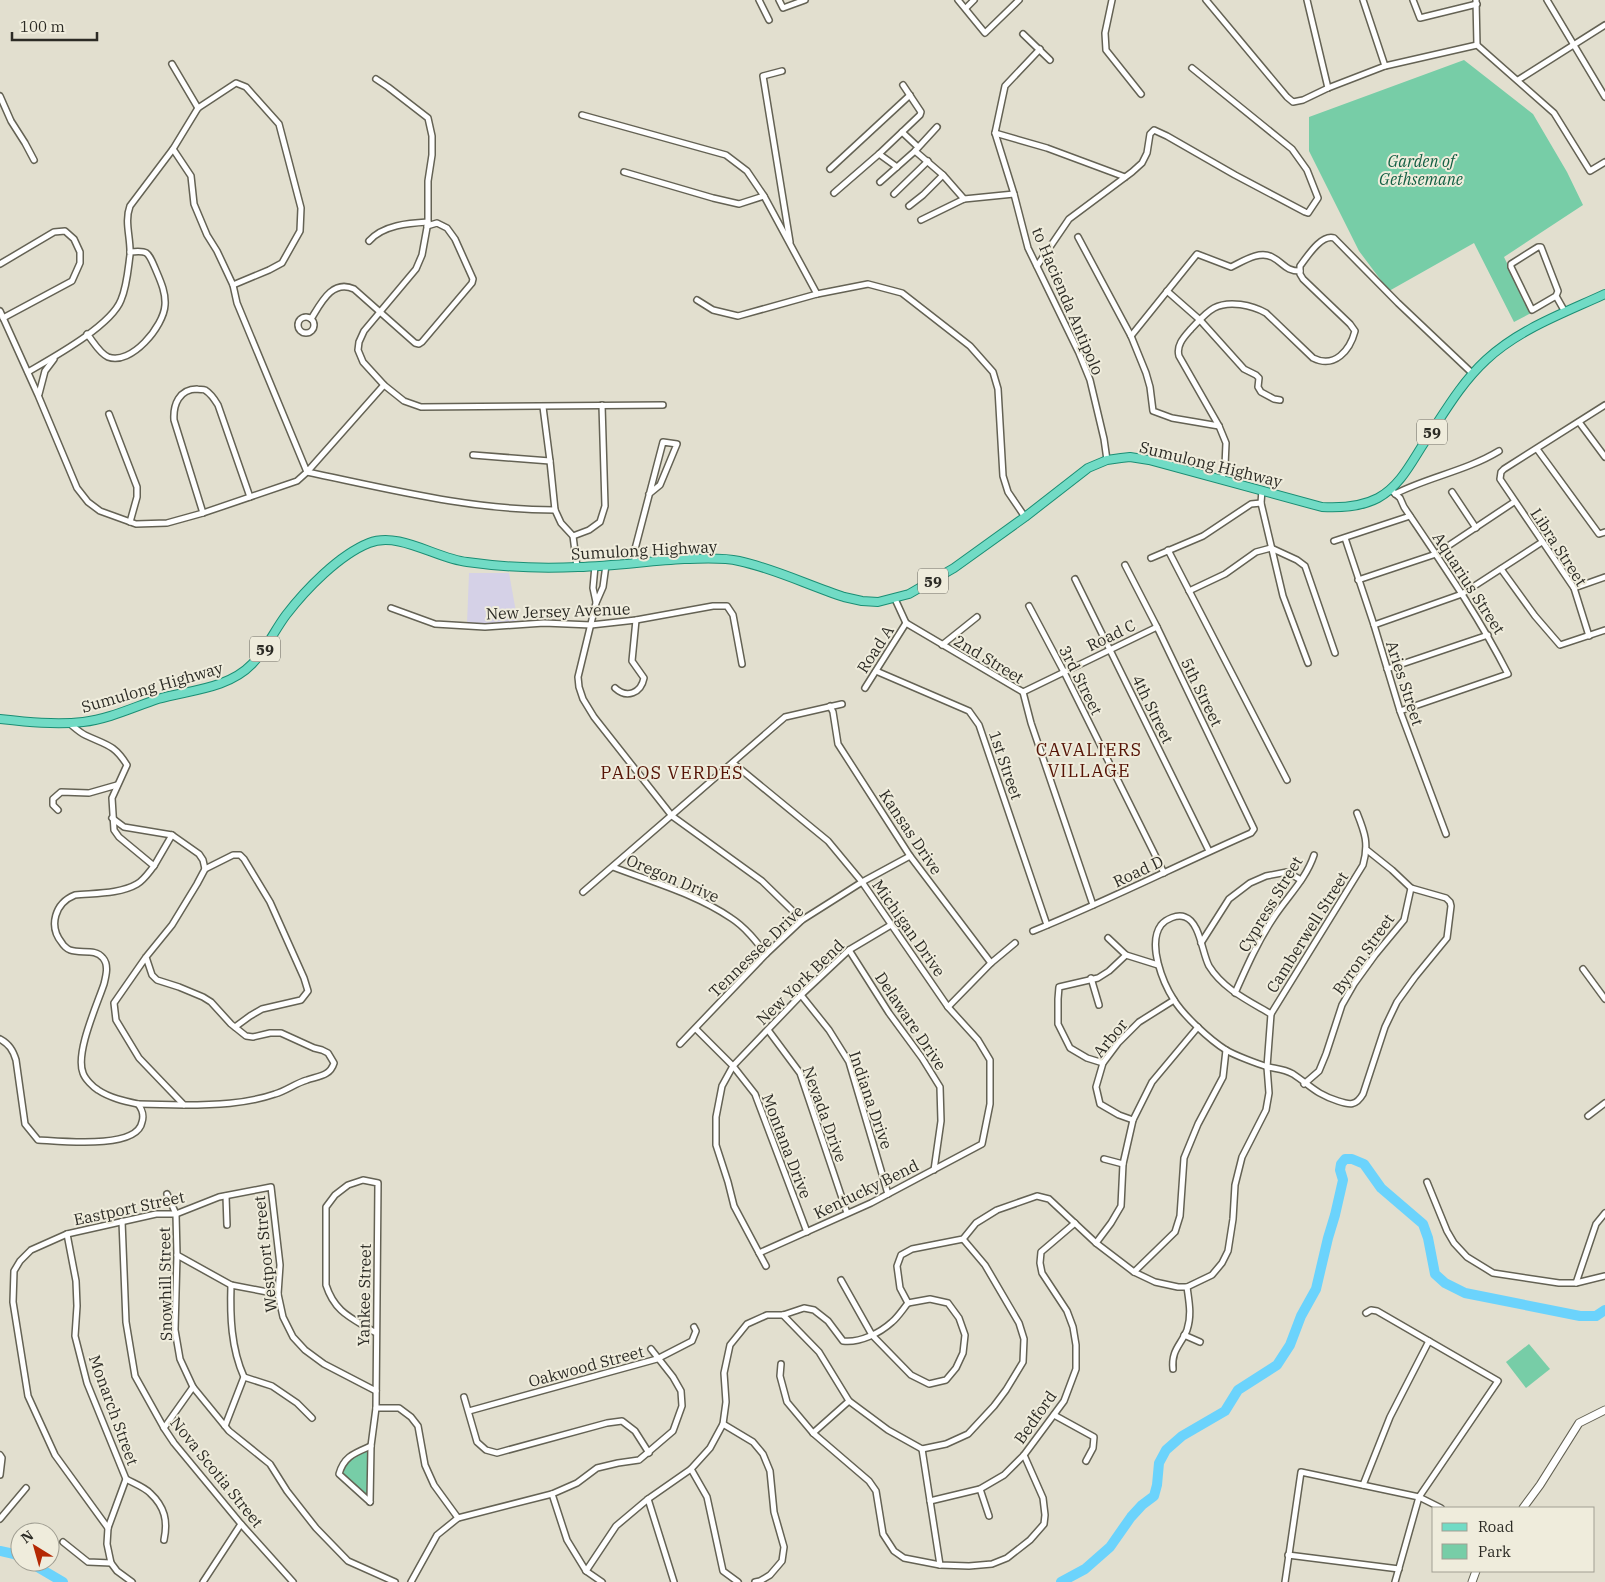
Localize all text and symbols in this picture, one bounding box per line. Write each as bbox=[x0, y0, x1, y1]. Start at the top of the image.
scale bar bbox=[12, 10, 98, 42]
text: 100 m bbox=[20, 17, 65, 36]
park label: Garden of Gethsemane bbox=[1379, 151, 1463, 189]
street label: to Hacienda Antipolo bbox=[1028, 224, 1108, 378]
road number: 59 bbox=[1417, 420, 1447, 444]
street label: Sumulong Highway bbox=[1137, 437, 1285, 492]
street label: Libra Street bbox=[1526, 504, 1592, 590]
street label: Aquarius Street bbox=[1429, 528, 1510, 638]
street label: Sumulong Highway bbox=[570, 536, 718, 564]
road number: 59 bbox=[918, 568, 948, 594]
street label: New Jersey Avenue bbox=[485, 598, 631, 624]
street label: Road C bbox=[1083, 615, 1139, 655]
street label: Road A bbox=[852, 621, 898, 677]
street label: 2nd Street bbox=[950, 630, 1028, 688]
road number: 59 bbox=[250, 636, 280, 662]
street label: Aries Street bbox=[1382, 638, 1428, 728]
street label: 3rd Street bbox=[1055, 642, 1107, 718]
street label: 5th Street bbox=[1177, 654, 1227, 730]
street label: Sumulong Highway bbox=[79, 657, 226, 717]
street label: 4th Street bbox=[1128, 671, 1178, 747]
street label: 1st Street bbox=[985, 728, 1027, 802]
district label: CAVALIERS VILLAGE bbox=[1036, 738, 1142, 782]
district label: PALOS VERDES bbox=[600, 761, 744, 784]
street label: Kansas Drive bbox=[875, 786, 947, 878]
street label: Oregon Drive bbox=[623, 849, 723, 907]
street label: Road D bbox=[1110, 851, 1166, 891]
street label: Cypress Street bbox=[1233, 852, 1307, 956]
street label: Camberwell Street bbox=[1262, 867, 1353, 996]
street label: Michigan Drive bbox=[868, 876, 950, 980]
street label: Tennessee Drive bbox=[704, 901, 808, 1001]
street label: Byron Street bbox=[1328, 909, 1398, 998]
street label: New York Bend bbox=[752, 935, 848, 1029]
street label: Delaware Drive bbox=[871, 968, 951, 1074]
street label: Arbor bbox=[1088, 1015, 1132, 1061]
street label: Indiana Drive bbox=[845, 1048, 897, 1152]
street label: Nevada Drive bbox=[798, 1063, 852, 1165]
street label: Montana Drive bbox=[758, 1091, 816, 1201]
street label: Kentucky Bend bbox=[810, 1155, 922, 1223]
street label: Eastport Street bbox=[72, 1186, 187, 1230]
street label: Westport Street bbox=[249, 1194, 281, 1313]
street label: Snowhill Street bbox=[154, 1226, 176, 1341]
street label: Yankee Street bbox=[353, 1243, 375, 1347]
street label: Oakwood Street bbox=[526, 1341, 646, 1391]
street label: Monarch Street bbox=[85, 1352, 143, 1468]
street label: Bedford bbox=[1009, 1386, 1061, 1447]
street label: Nova Scotia Street bbox=[166, 1413, 268, 1532]
legend bbox=[1432, 1507, 1595, 1572]
text: Road bbox=[1478, 1517, 1514, 1536]
north arrow bbox=[10, 1522, 60, 1572]
text: N bbox=[17, 1526, 37, 1547]
text: Park bbox=[1478, 1542, 1511, 1561]

